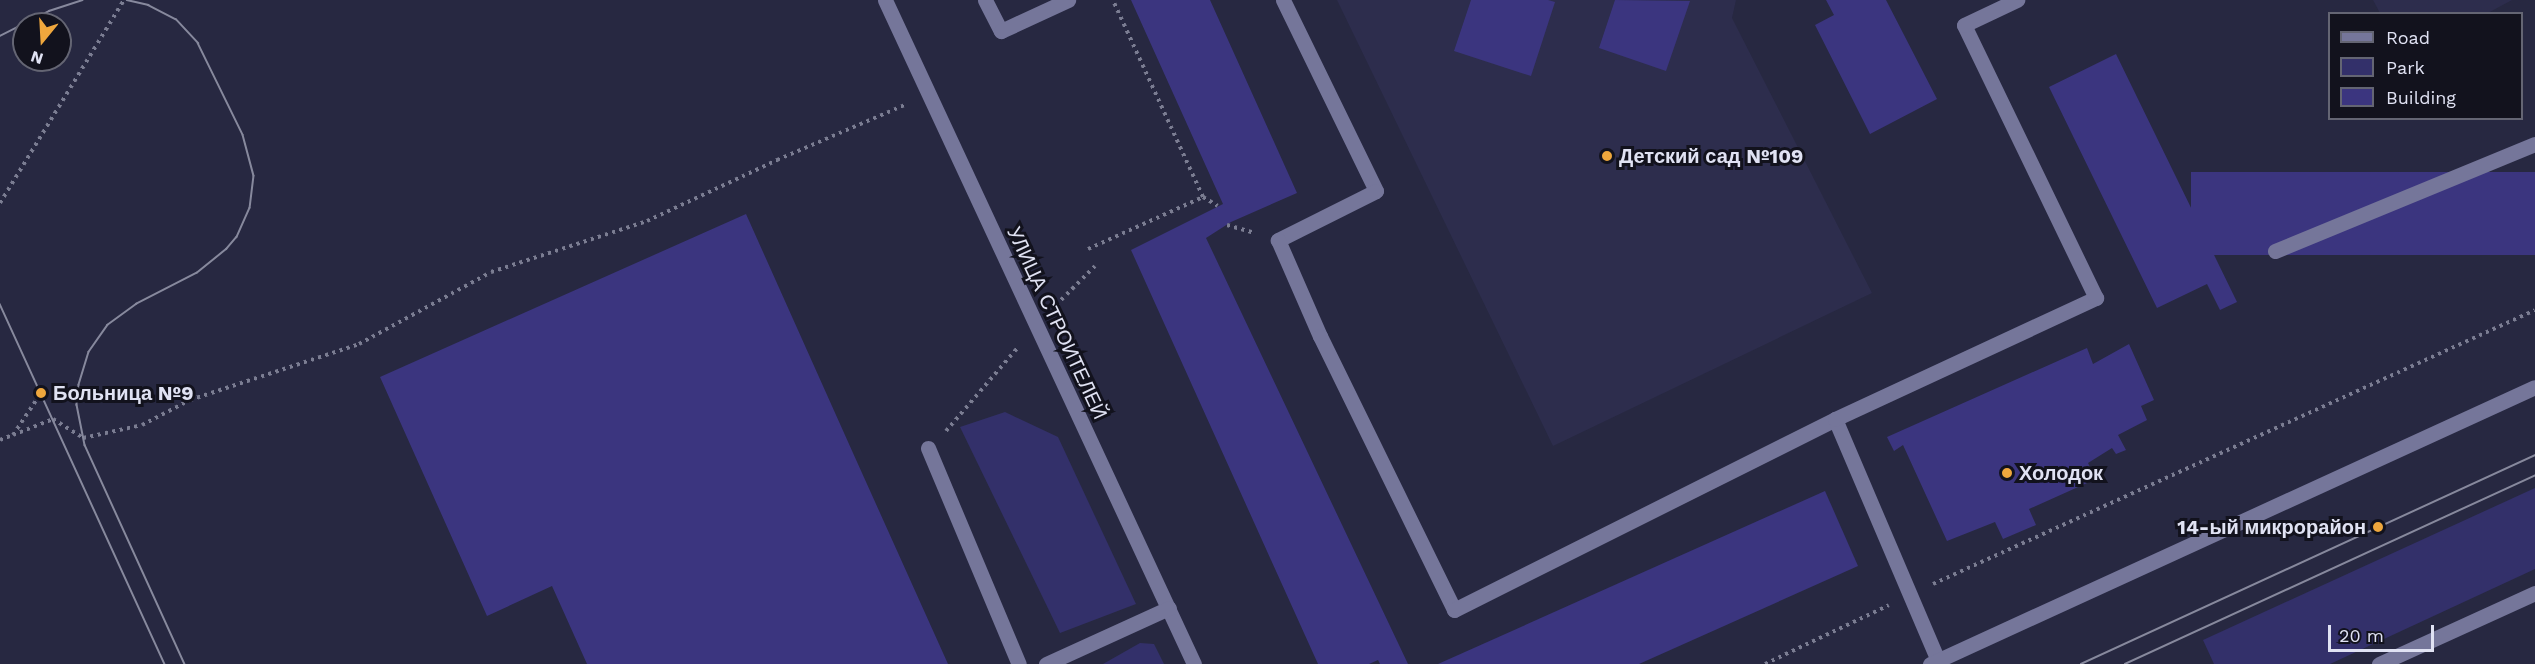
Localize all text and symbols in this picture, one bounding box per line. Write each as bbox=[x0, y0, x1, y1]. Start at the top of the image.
north arrow bbox=[12, 12, 72, 72]
legend bbox=[2328, 12, 2523, 120]
text: Road bbox=[2386, 27, 2430, 48]
text: N bbox=[28, 47, 45, 69]
text: Park bbox=[2386, 57, 2425, 78]
text: Building bbox=[2386, 87, 2456, 108]
place label: Детский сад №109 bbox=[1619, 144, 1803, 168]
marker: Детский сад №109 bbox=[1600, 149, 1614, 163]
street label: УЛИЦА СТРОИТЕЛЕЙ bbox=[1002, 223, 1112, 423]
place label: Больница №9 bbox=[53, 381, 193, 405]
marker: Больница №9 bbox=[34, 386, 48, 400]
place label: Холодок bbox=[2019, 461, 2103, 485]
marker: Холодок bbox=[2000, 466, 2014, 480]
place label: 14-ый микрорайон bbox=[2177, 515, 2366, 539]
marker: 14-ый микрорайон bbox=[2371, 520, 2385, 534]
scale bar bbox=[2331, 613, 2438, 651]
text: 20 m bbox=[2339, 625, 2384, 646]

